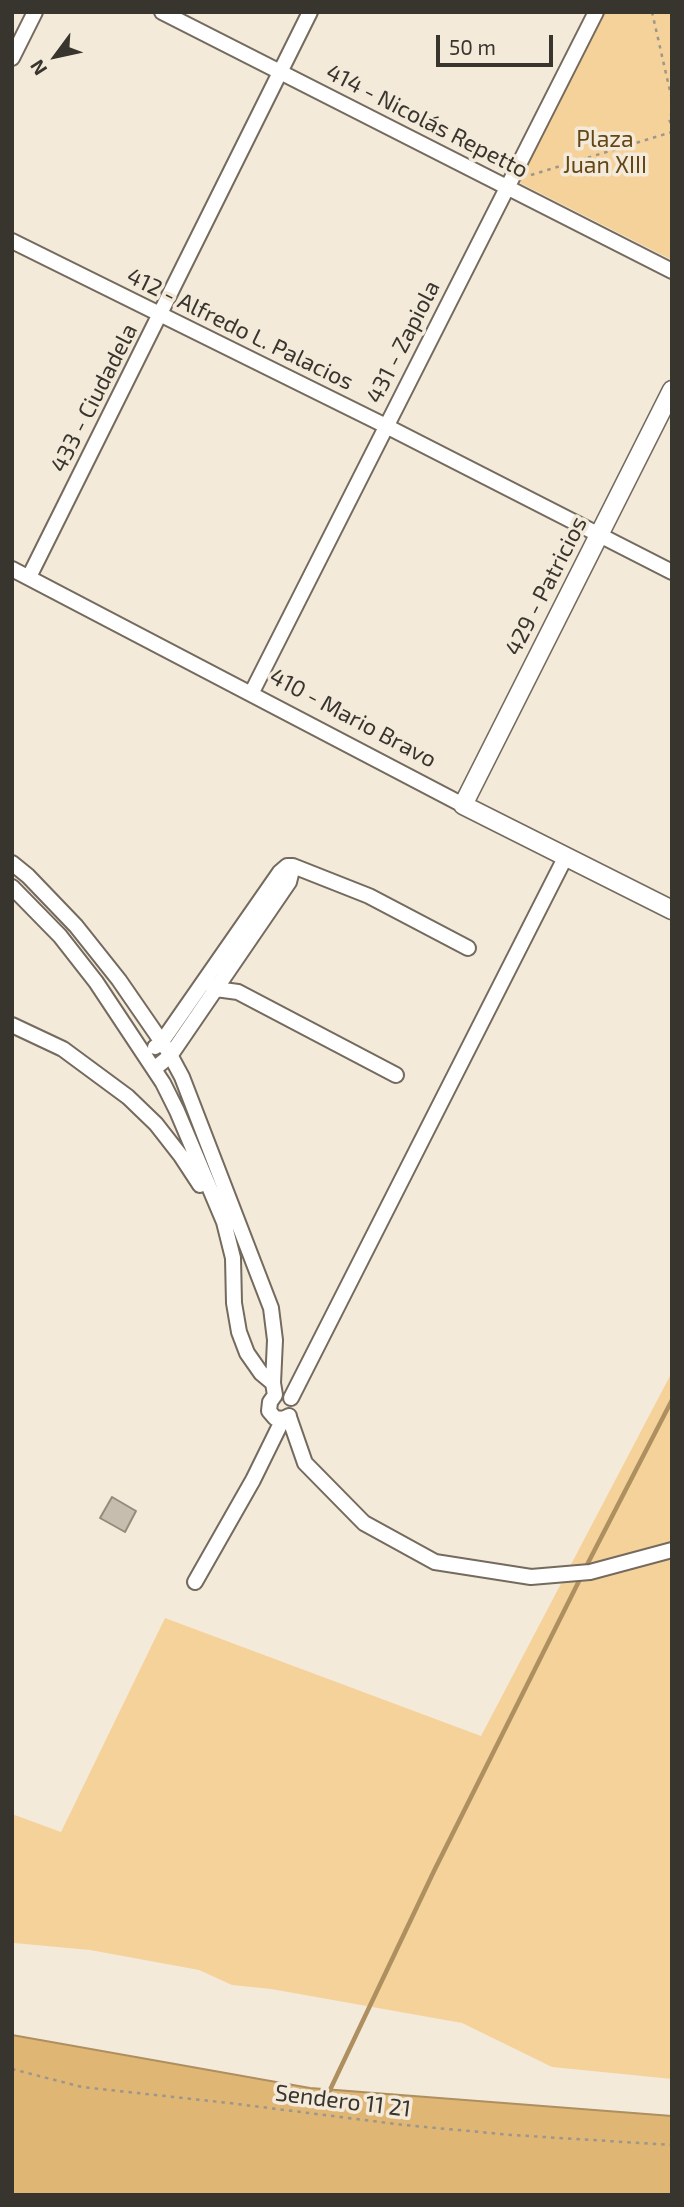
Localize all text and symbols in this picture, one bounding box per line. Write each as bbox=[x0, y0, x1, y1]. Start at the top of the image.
north arrow bbox=[21, 21, 91, 91]
scale bar bbox=[439, 21, 556, 65]
text: 50 m bbox=[449, 34, 496, 59]
text: N bbox=[25, 56, 51, 80]
street label: 414 - Nicolás Repetto bbox=[321, 58, 533, 184]
park label: Plaza Juan XIII bbox=[563, 125, 647, 179]
street label: 412 - Alfredo L. Palacios bbox=[122, 262, 358, 396]
street label: 431 - Zapiola bbox=[360, 276, 446, 408]
street label: 433 - Ciudadela bbox=[45, 319, 143, 477]
street label: 429 - Patricios bbox=[499, 512, 593, 660]
street label: 410 - Mario Bravo bbox=[265, 662, 441, 774]
street label: Sendero 11 21 bbox=[273, 2079, 413, 2123]

